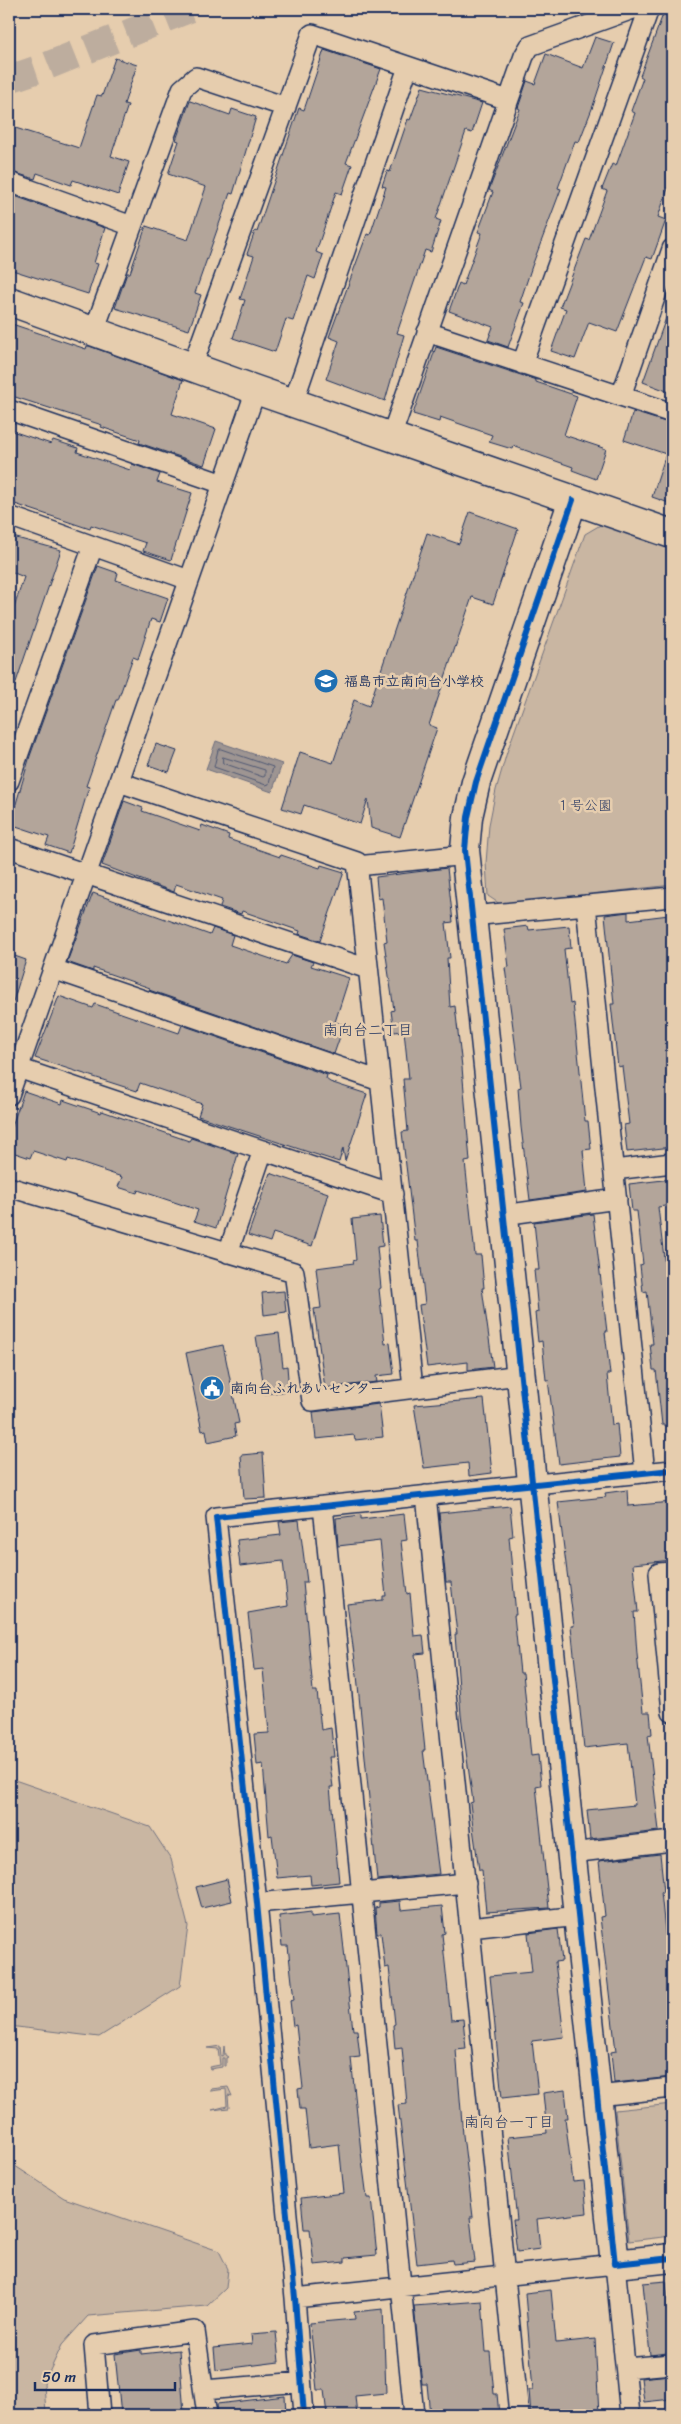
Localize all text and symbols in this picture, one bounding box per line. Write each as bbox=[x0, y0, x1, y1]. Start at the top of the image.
school or university icon: 福島市立南向台小学校 bbox=[313, 668, 339, 694]
place label: 福島市立南向台小学校 bbox=[344, 669, 484, 694]
park label: １号公園 bbox=[556, 793, 612, 818]
district label: 南向台二丁目 bbox=[323, 1017, 413, 1043]
public building icon: 南向台ふれあいセンター bbox=[199, 1375, 225, 1401]
place label: 南向台ふれあいセンター bbox=[230, 1376, 384, 1401]
district label: 南向台一丁目 bbox=[464, 2109, 554, 2135]
scale bar bbox=[35, 2359, 175, 2391]
text: 50 m bbox=[42, 2364, 77, 2390]

